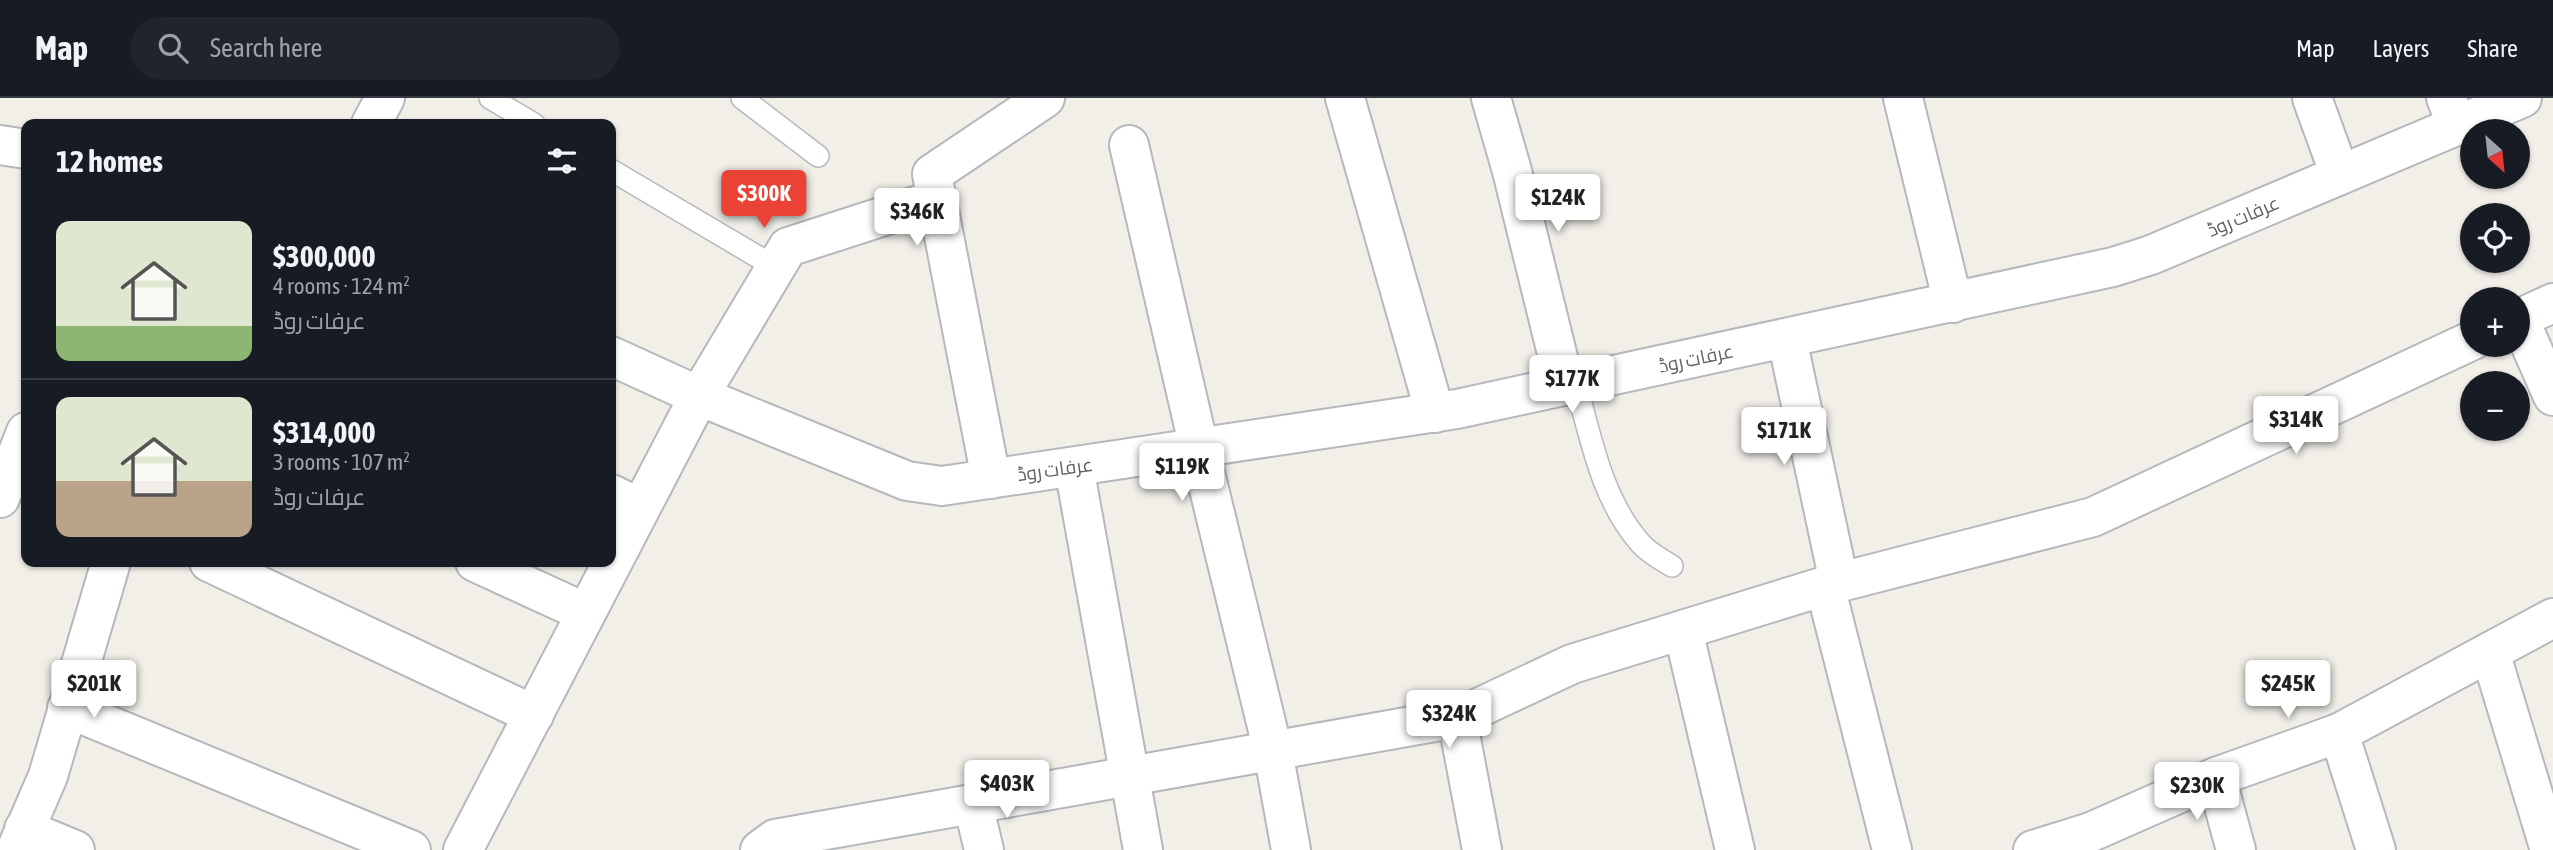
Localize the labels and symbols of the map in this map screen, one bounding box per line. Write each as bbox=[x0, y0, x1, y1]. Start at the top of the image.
north arrow bbox=[2460, 119, 2530, 189]
pin: $300K bbox=[715, 170, 813, 230]
pin: $124K bbox=[1509, 174, 1607, 234]
pin: $346K bbox=[868, 188, 966, 248]
street label: عرفات روڈ bbox=[2204, 191, 2283, 242]
street label: عرفات روڈ bbox=[1656, 339, 1736, 378]
pin: $177K bbox=[1523, 356, 1621, 415]
pin: $314K bbox=[2247, 396, 2345, 456]
pin: $171K bbox=[1735, 408, 1833, 467]
pin: $119K bbox=[1133, 444, 1231, 503]
street label: عرفات روڈ bbox=[1016, 453, 1094, 486]
pin: $201K bbox=[45, 660, 143, 720]
pin: $245K bbox=[2239, 660, 2337, 720]
pin: $324K bbox=[1400, 690, 1498, 750]
pin: $403K bbox=[958, 760, 1056, 820]
pin: $230K bbox=[2148, 762, 2246, 822]

